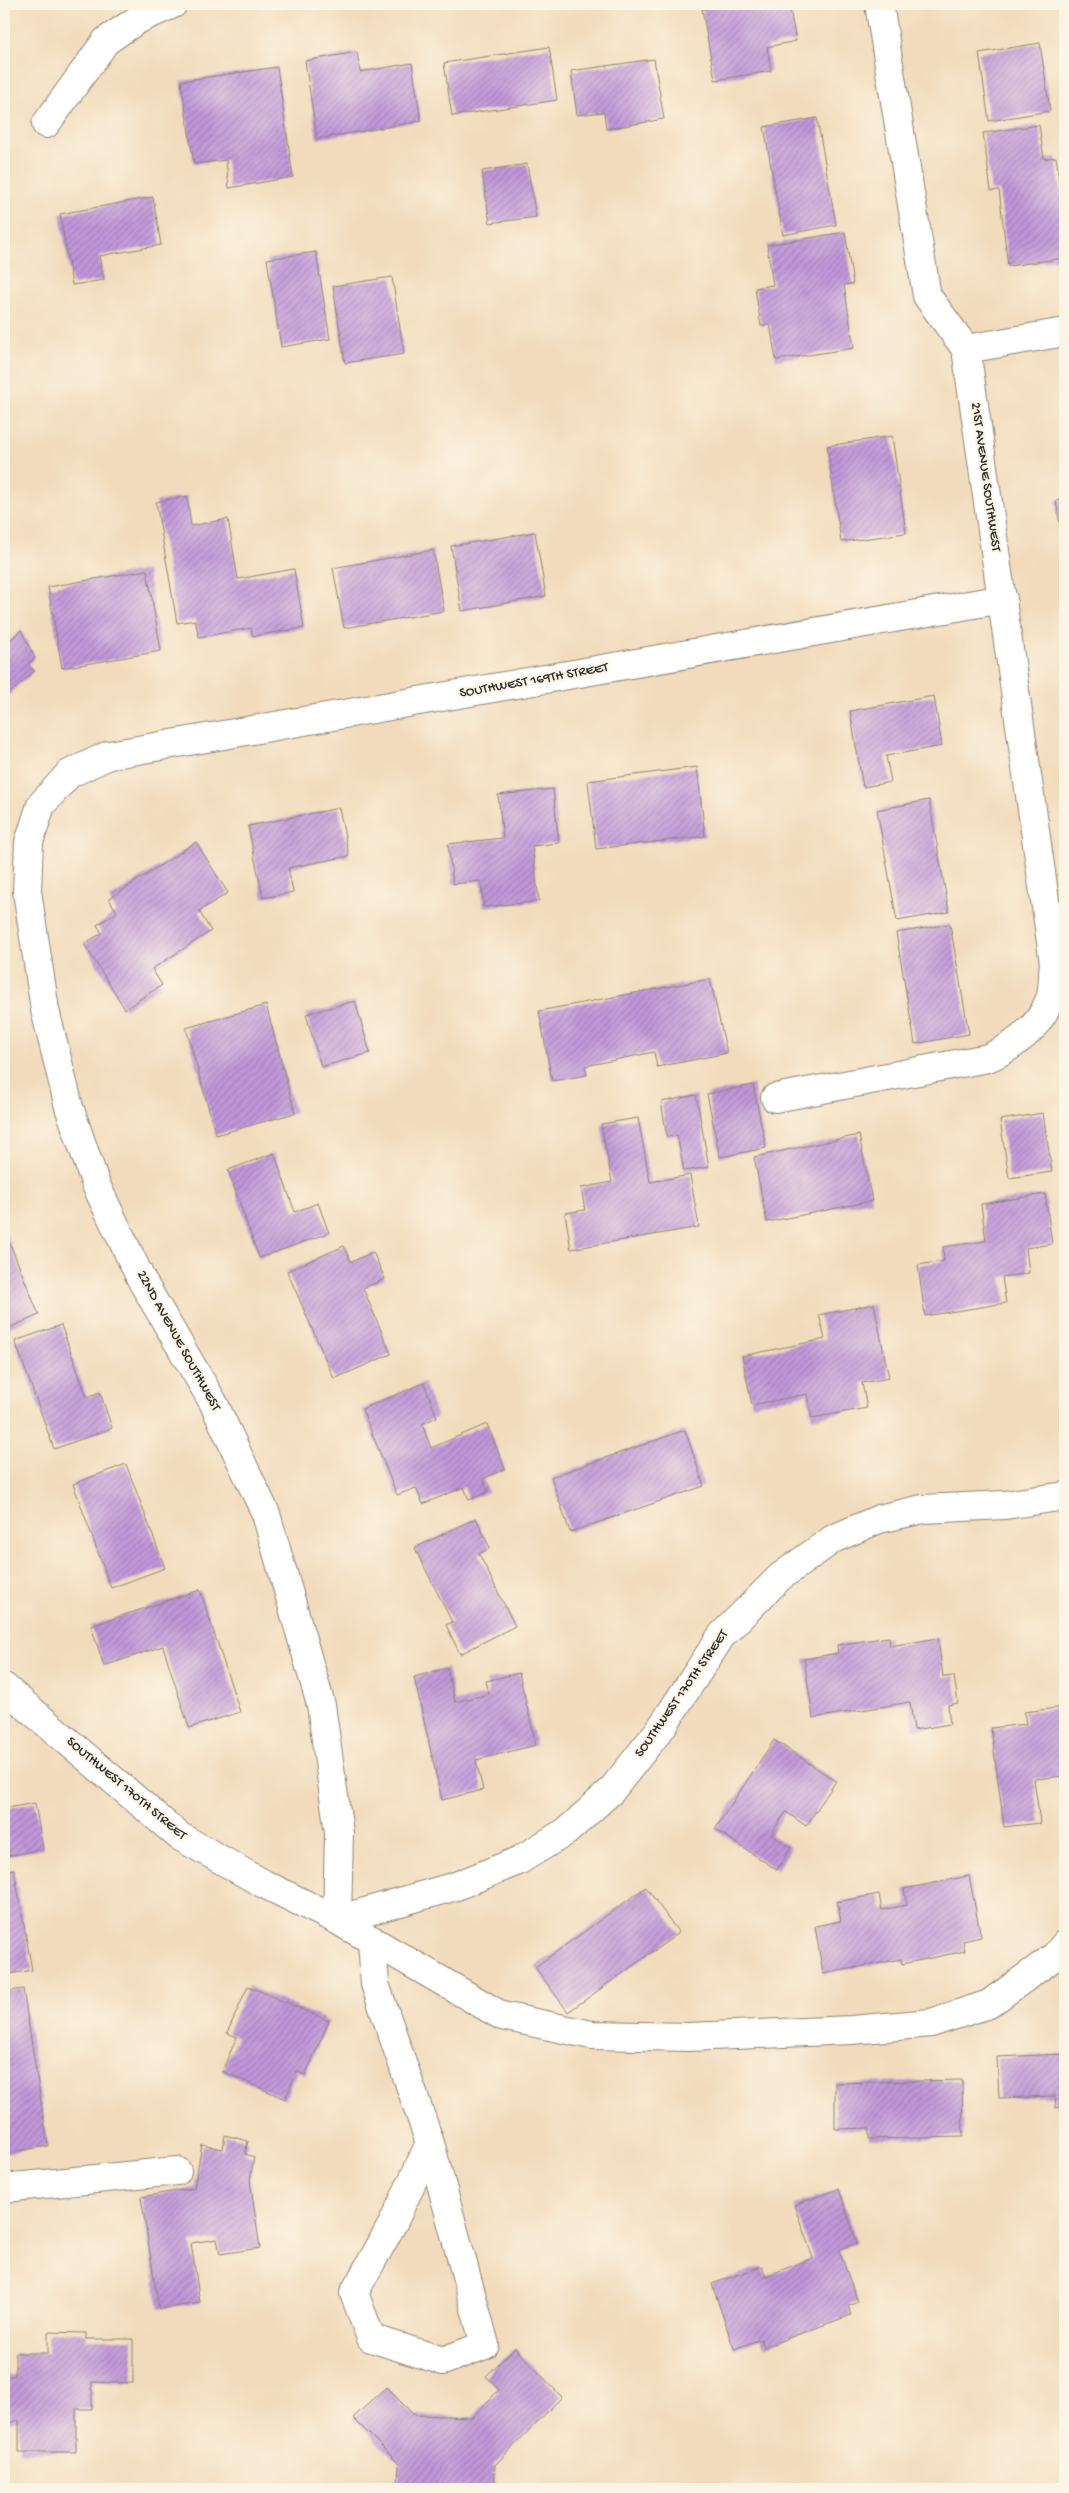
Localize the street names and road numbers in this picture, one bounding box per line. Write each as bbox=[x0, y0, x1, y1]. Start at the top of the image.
street label: 21ST AVENUE SOUTHWEST bbox=[966, 401, 1004, 553]
street label: SOUTHWEST 169TH STREET bbox=[458, 659, 610, 702]
street label: 22ND AVENUE SOUTHWEST bbox=[132, 1268, 224, 1415]
street label: SOUTHWEST 170TH STREET bbox=[631, 1626, 733, 1761]
street label: SOUTHWEST 170TH STREET bbox=[62, 1734, 190, 1845]

